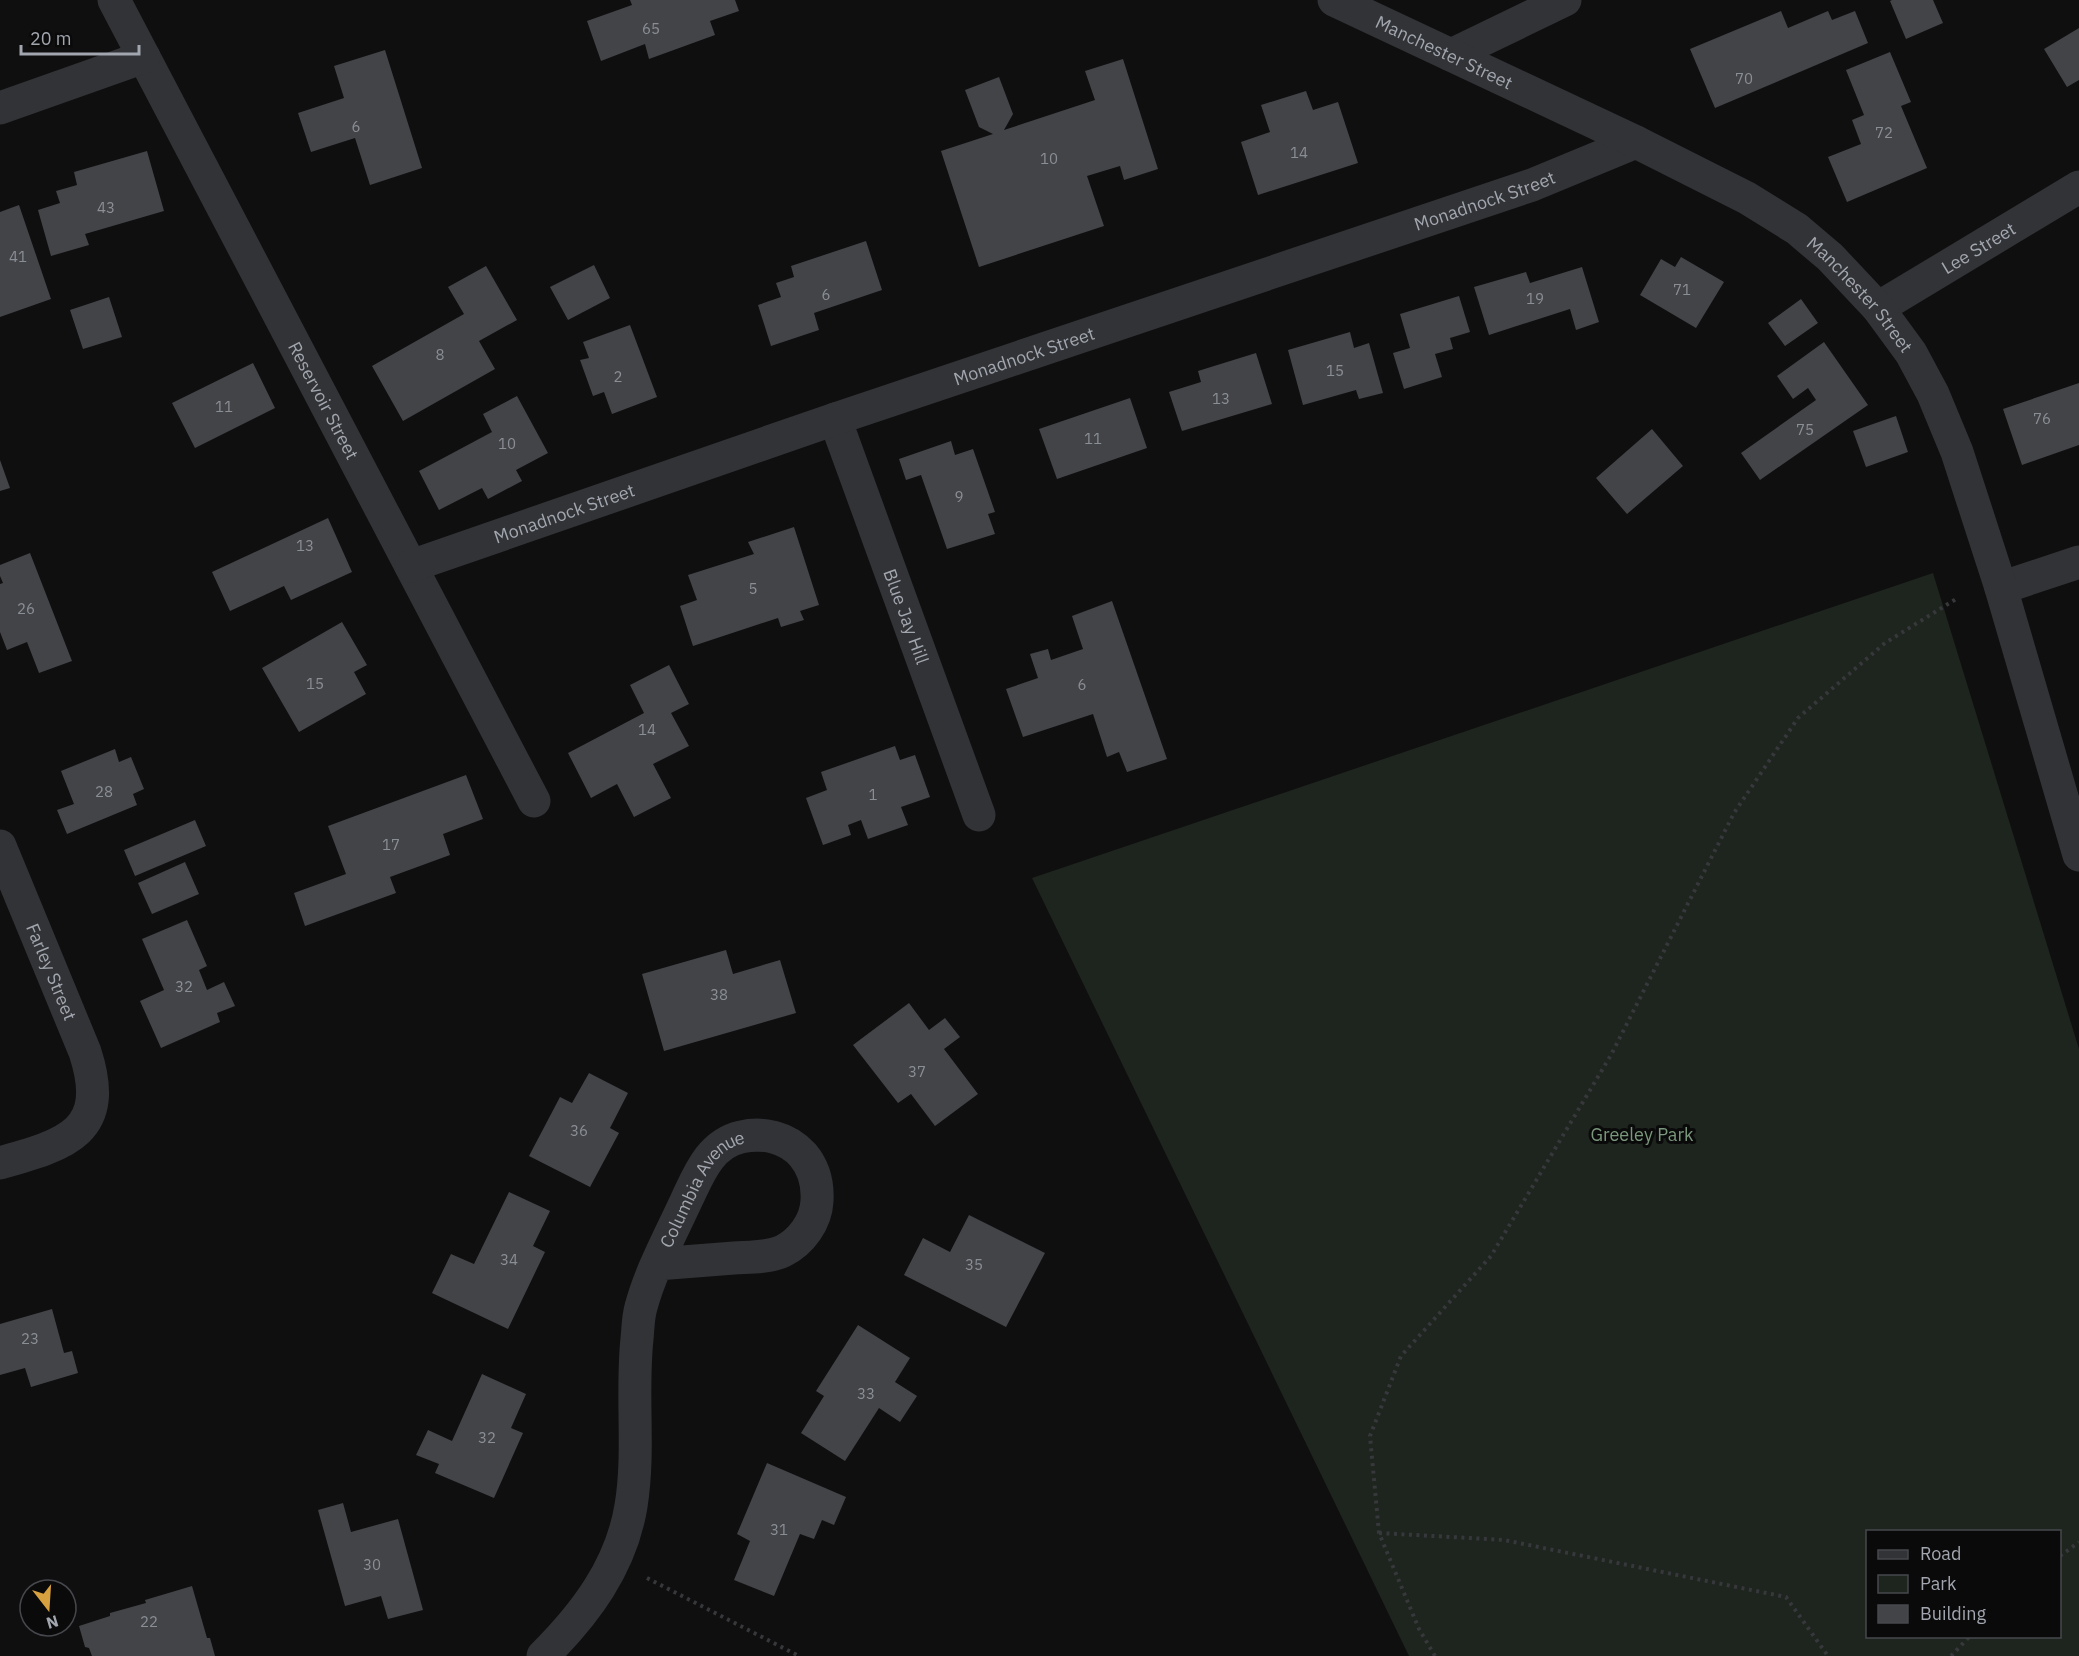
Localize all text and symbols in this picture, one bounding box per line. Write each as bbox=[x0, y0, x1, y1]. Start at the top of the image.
street label: Manchester Street bbox=[1372, 10, 1517, 94]
scale bar bbox=[21, 18, 140, 56]
house number: 65 bbox=[642, 19, 660, 38]
text: 20 m bbox=[30, 27, 72, 50]
house number: 70 bbox=[1735, 69, 1753, 88]
house number: 6 bbox=[351, 117, 361, 136]
house number: 72 bbox=[1875, 123, 1893, 142]
house number: 14 bbox=[1290, 143, 1308, 162]
house number: 10 bbox=[1040, 149, 1058, 168]
street label: Monadnock Street bbox=[1411, 165, 1558, 235]
house number: 43 bbox=[97, 198, 115, 217]
street label: Lee Street bbox=[1937, 217, 2019, 279]
street label: Manchester Street bbox=[1802, 231, 1918, 357]
house number: 41 bbox=[9, 247, 27, 266]
house number: 71 bbox=[1673, 280, 1691, 299]
house number: 6 bbox=[821, 285, 831, 304]
house number: 19 bbox=[1526, 289, 1544, 308]
street label: Monadnock Street bbox=[950, 321, 1098, 390]
street label: Reservoir Street bbox=[283, 337, 364, 463]
house number: 8 bbox=[435, 345, 445, 364]
house number: 15 bbox=[1326, 361, 1344, 380]
house number: 2 bbox=[613, 367, 623, 386]
house number: 13 bbox=[1212, 389, 1230, 408]
house number: 11 bbox=[215, 397, 233, 416]
house number: 76 bbox=[2033, 409, 2051, 428]
house number: 75 bbox=[1796, 420, 1814, 439]
house number: 11 bbox=[1084, 429, 1102, 448]
house number: 10 bbox=[498, 434, 516, 453]
street label: Monadnock Street bbox=[491, 478, 638, 548]
house number: 9 bbox=[954, 487, 964, 506]
house number: 13 bbox=[296, 536, 314, 555]
street label: Blue Jay Hill bbox=[879, 565, 935, 667]
house number: 5 bbox=[748, 579, 758, 598]
house number: 26 bbox=[17, 599, 35, 618]
house number: 15 bbox=[306, 674, 324, 693]
house number: 6 bbox=[1077, 675, 1087, 694]
house number: 14 bbox=[638, 720, 656, 739]
house number: 28 bbox=[95, 782, 113, 801]
house number: 1 bbox=[868, 785, 878, 804]
house number: 17 bbox=[382, 835, 400, 854]
street label: Farley Street bbox=[22, 920, 82, 1024]
house number: 32 bbox=[175, 977, 193, 996]
house number: 38 bbox=[710, 985, 728, 1004]
house number: 37 bbox=[908, 1062, 926, 1081]
house number: 36 bbox=[570, 1121, 588, 1140]
park label: Greeley Park bbox=[1590, 1123, 1694, 1146]
street label: Columbia Avenue bbox=[654, 1125, 747, 1251]
house number: 34 bbox=[500, 1250, 518, 1269]
house number: 35 bbox=[965, 1255, 983, 1274]
house number: 23 bbox=[21, 1329, 39, 1348]
house number: 33 bbox=[857, 1384, 875, 1403]
house number: 32 bbox=[478, 1428, 496, 1447]
house number: 31 bbox=[770, 1520, 788, 1539]
legend bbox=[1866, 1530, 2061, 1638]
text: Road bbox=[1920, 1542, 1961, 1565]
house number: 30 bbox=[363, 1555, 381, 1574]
text: Park bbox=[1920, 1572, 1957, 1595]
north arrow bbox=[18, 1578, 78, 1638]
text: Building bbox=[1920, 1602, 1987, 1625]
text: N bbox=[44, 1611, 61, 1634]
house number: 22 bbox=[140, 1612, 158, 1631]

